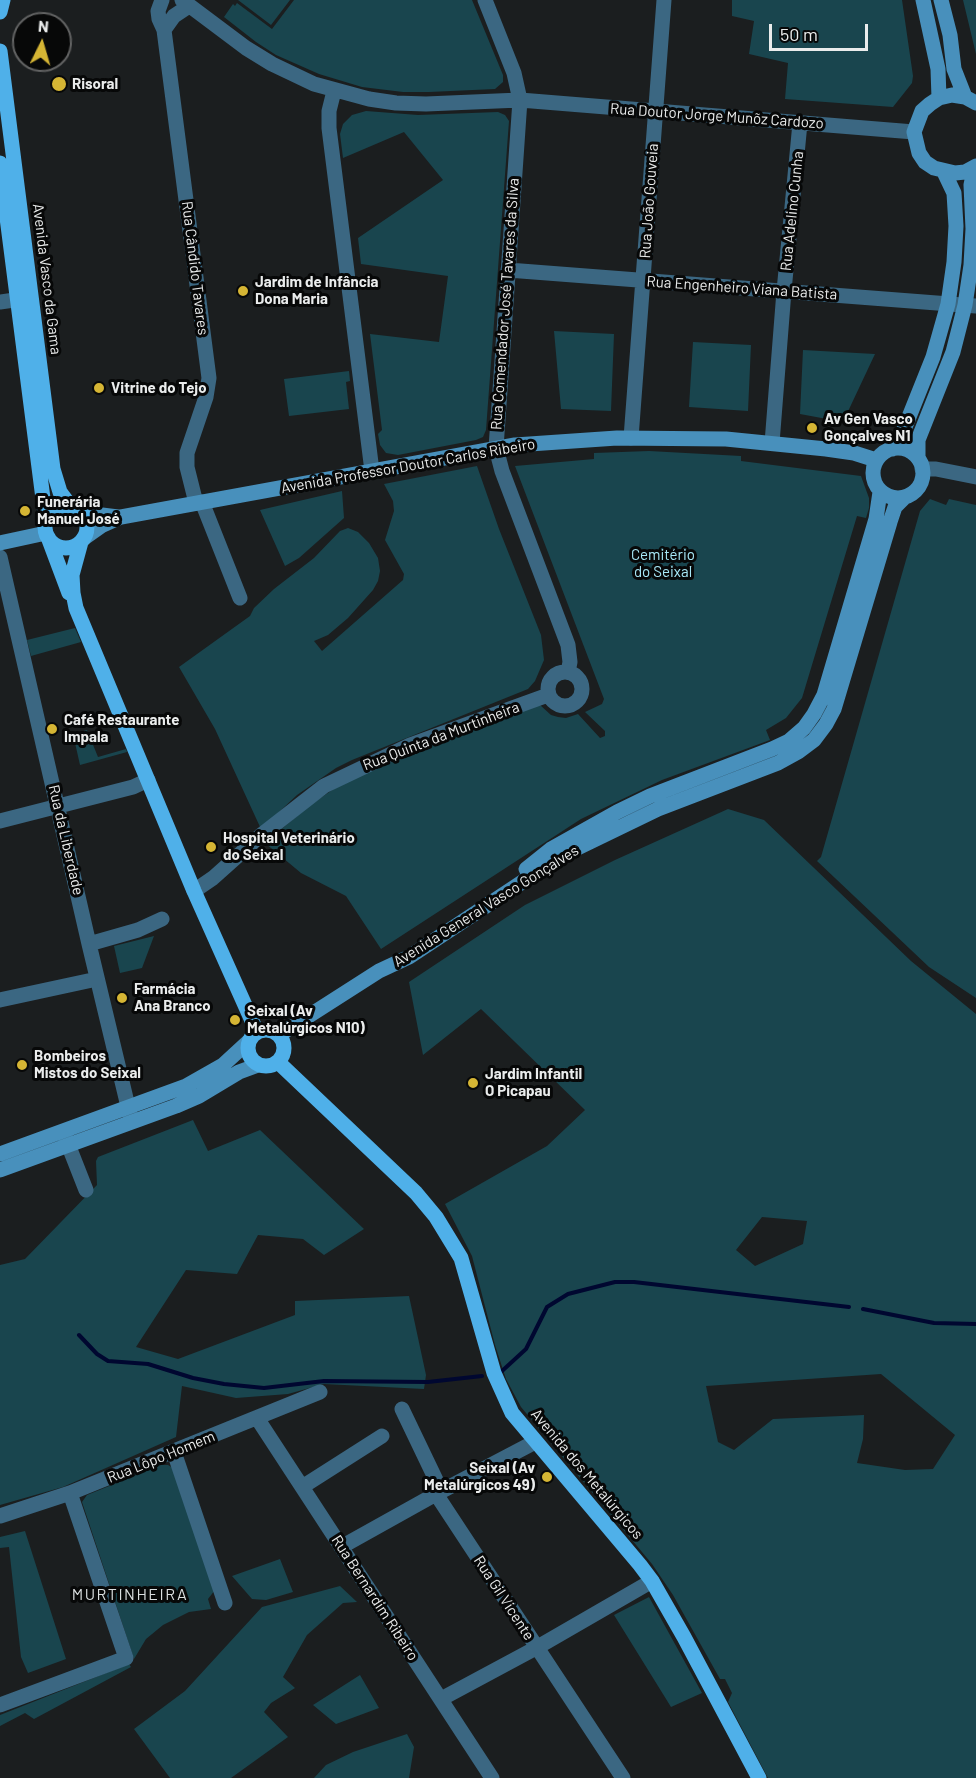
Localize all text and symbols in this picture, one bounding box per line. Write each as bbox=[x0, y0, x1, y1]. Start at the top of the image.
north arrow bbox=[12, 12, 72, 72]
scale bar bbox=[772, 12, 871, 50]
text: N bbox=[37, 16, 50, 35]
text: 50 m bbox=[780, 23, 818, 45]
marker: Risoral bbox=[50, 75, 68, 93]
place label: Risoral bbox=[72, 75, 118, 93]
street label: Rua Doutor Jorge Munõz Cardozo bbox=[610, 100, 824, 132]
street label: Rua João Gouveia bbox=[636, 143, 662, 259]
street label: Rua Adelino Cunha bbox=[777, 150, 807, 272]
street label: Rua Comendador José Tavares da Silva bbox=[487, 177, 523, 431]
street label: Rua Cândido Tavares bbox=[178, 200, 212, 336]
street label: Avenida Vasco da Gama bbox=[29, 203, 65, 355]
street label: Rua Engenheiro Viana Batista bbox=[646, 272, 838, 304]
place label: Jardim de Infância Dona Maria bbox=[255, 273, 378, 308]
marker: Jardim de Infância Dona Maria bbox=[236, 284, 250, 298]
place label: Vitrine do Tejo bbox=[111, 379, 206, 397]
marker: Vitrine do Tejo bbox=[92, 381, 106, 395]
place label: Av Gen Vasco Gonçalves N1 bbox=[824, 410, 913, 445]
marker: Av Gen Vasco Gonçalves N1 bbox=[805, 421, 819, 435]
street label: Avenida Professor Doutor Carlos Ribeiro bbox=[280, 435, 536, 497]
place label: Funerária Manuel José bbox=[37, 493, 120, 528]
marker: Funerária Manuel José bbox=[18, 504, 32, 518]
park label: Cemitério do Seixal bbox=[631, 546, 695, 581]
street label: Rua Quinta da Murtinheira bbox=[360, 698, 522, 774]
place label: Café Restaurante Impala bbox=[64, 711, 179, 746]
marker: Café Restaurante Impala bbox=[45, 722, 59, 736]
street label: Rua da Liberdade bbox=[45, 783, 87, 897]
place label: Hospital Veterinário do Seixal bbox=[223, 829, 355, 864]
marker: Hospital Veterinário do Seixal bbox=[204, 840, 218, 854]
street label: Avenida General Vasco Gonçalves bbox=[390, 841, 582, 971]
place label: Farmácia Ana Branco bbox=[134, 980, 211, 1015]
marker: Farmácia Ana Branco bbox=[115, 991, 129, 1005]
place label: Seixal (Av Metalúrgicos N10) bbox=[247, 1002, 365, 1037]
marker: Seixal (Av Metalúrgicos N10) bbox=[228, 1013, 242, 1027]
place label: Bombeiros Mistos do Seixal bbox=[34, 1047, 141, 1082]
marker: Bombeiros Mistos do Seixal bbox=[15, 1058, 29, 1072]
place label: Jardim Infantil O Picapau bbox=[485, 1065, 582, 1100]
marker: Jardim Infantil O Picapau bbox=[466, 1076, 480, 1090]
street label: Avenida dos Metalúrgicos bbox=[527, 1405, 647, 1543]
street label: Rua Lôpo Homem bbox=[105, 1427, 217, 1487]
place label: Seixal (Av Metalúrgicos 49) bbox=[424, 1459, 535, 1494]
marker: Seixal (Av Metalúrgicos 49) bbox=[540, 1470, 554, 1484]
street label: Rua Bernardim Ribeiro bbox=[328, 1532, 422, 1664]
street label: Rua Gil Vicente bbox=[470, 1552, 538, 1644]
district label: MURTINHEIRA bbox=[72, 1585, 188, 1605]

